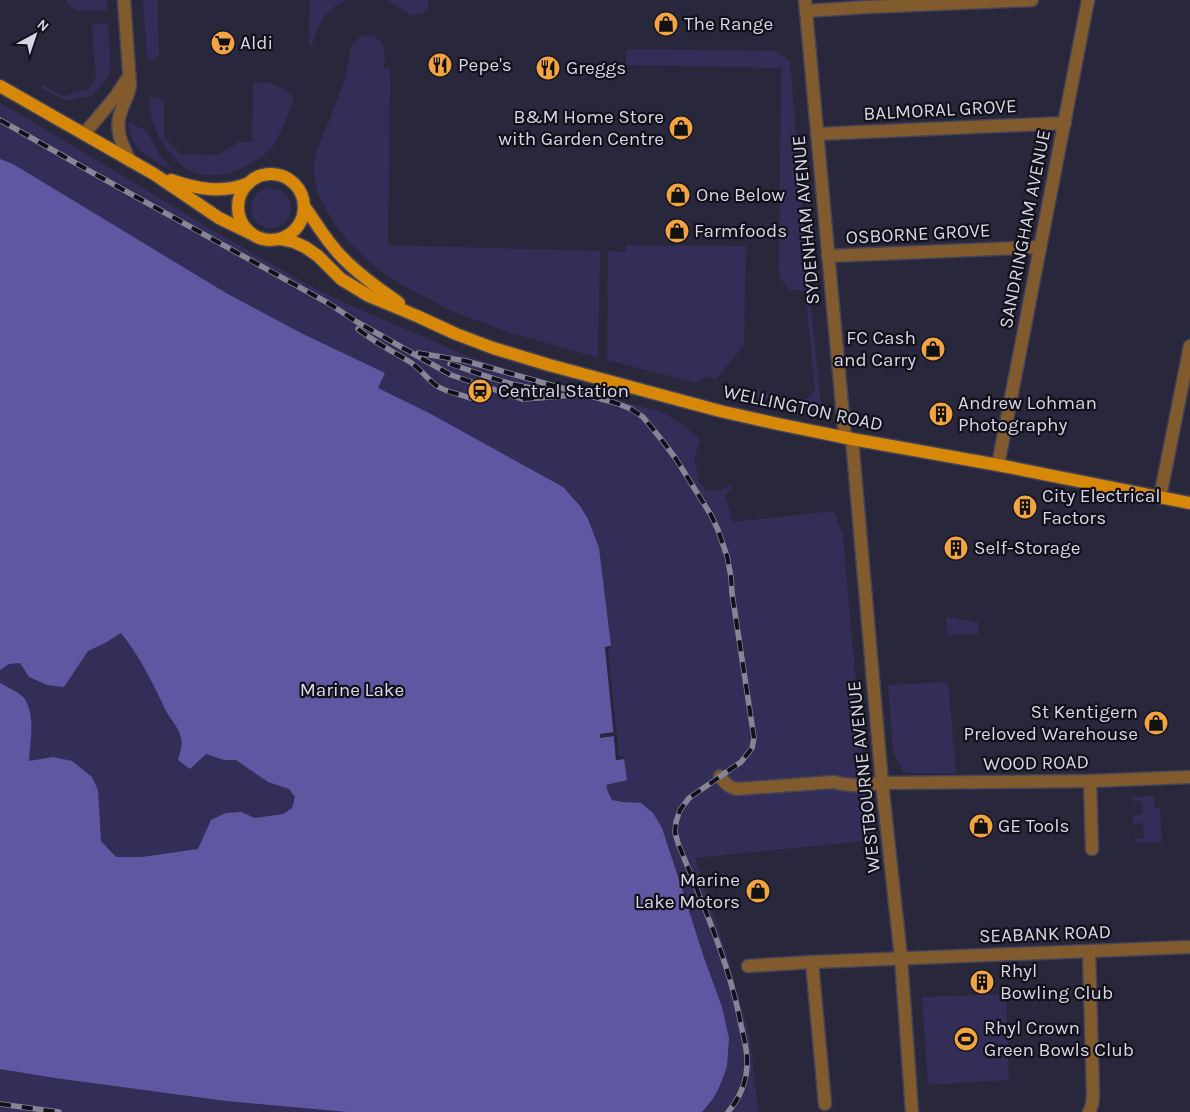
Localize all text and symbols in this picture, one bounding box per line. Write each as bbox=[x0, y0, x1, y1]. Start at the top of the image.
north arrow bbox=[10, 10, 60, 60]
shop icon: The Range bbox=[653, 11, 679, 37]
place label: The Range bbox=[684, 13, 773, 35]
text: N bbox=[34, 16, 52, 35]
supermarket icon: Aldi bbox=[210, 30, 236, 56]
place label: Aldi bbox=[240, 32, 273, 54]
restaurant icon: Pepe's bbox=[427, 52, 453, 78]
place label: Pepe's bbox=[458, 54, 512, 76]
restaurant icon: Greggs bbox=[535, 55, 561, 81]
place label: Greggs bbox=[566, 57, 626, 79]
street label: BALMORAL GROVE bbox=[863, 95, 1017, 125]
place label: B&M Home Store with Garden Centre bbox=[498, 106, 664, 150]
shop icon: B&M Home Store with Garden Centre bbox=[668, 115, 694, 141]
street label: SANDRINGHAM AVENUE bbox=[995, 128, 1055, 330]
street label: SYDENHAM AVENUE bbox=[788, 135, 824, 305]
shop icon: One Below bbox=[665, 182, 691, 208]
place label: One Below bbox=[696, 184, 785, 206]
shop icon: Farmfoods bbox=[664, 218, 690, 244]
street label: OSBORNE GROVE bbox=[845, 219, 991, 249]
place label: Farmfoods bbox=[694, 220, 787, 242]
place label: FC Cash and Carry bbox=[834, 327, 916, 371]
shop icon: FC Cash and Carry bbox=[920, 336, 946, 362]
station icon: Central Station bbox=[467, 378, 493, 404]
place label: Central Station bbox=[498, 380, 629, 402]
street label: WELLINGTON ROAD bbox=[721, 380, 885, 436]
place label: Andrew Lohman Photography bbox=[958, 392, 1097, 436]
building icon: Andrew Lohman Photography bbox=[928, 401, 954, 427]
place label: City Electrical Factors bbox=[1042, 485, 1161, 529]
building icon: City Electrical Factors bbox=[1012, 494, 1038, 520]
building icon: Self-Storage bbox=[943, 535, 969, 561]
place label: Self-Storage bbox=[974, 537, 1081, 559]
park label: Marine Lake bbox=[300, 679, 404, 701]
street label: WESTBOURNE AVENUE bbox=[843, 680, 885, 874]
place label: St Kentigern Preloved Warehouse bbox=[964, 701, 1138, 745]
shop icon: St Kentigern Preloved Warehouse bbox=[1143, 710, 1169, 736]
street label: WOOD ROAD bbox=[983, 751, 1089, 775]
shop icon: GE Tools bbox=[968, 813, 994, 839]
place label: GE Tools bbox=[998, 815, 1070, 837]
place label: Marine Lake Motors bbox=[635, 869, 740, 913]
shop icon: Marine Lake Motors bbox=[745, 878, 771, 904]
street label: SEABANK ROAD bbox=[979, 921, 1111, 947]
place label: Rhyl Bowling Club bbox=[1000, 960, 1113, 1004]
building icon: Rhyl Bowling Club bbox=[969, 969, 995, 995]
place label: Rhyl Crown Green Bowls Club bbox=[984, 1017, 1134, 1061]
sports icon: Rhyl Crown Green Bowls Club bbox=[953, 1026, 979, 1052]

